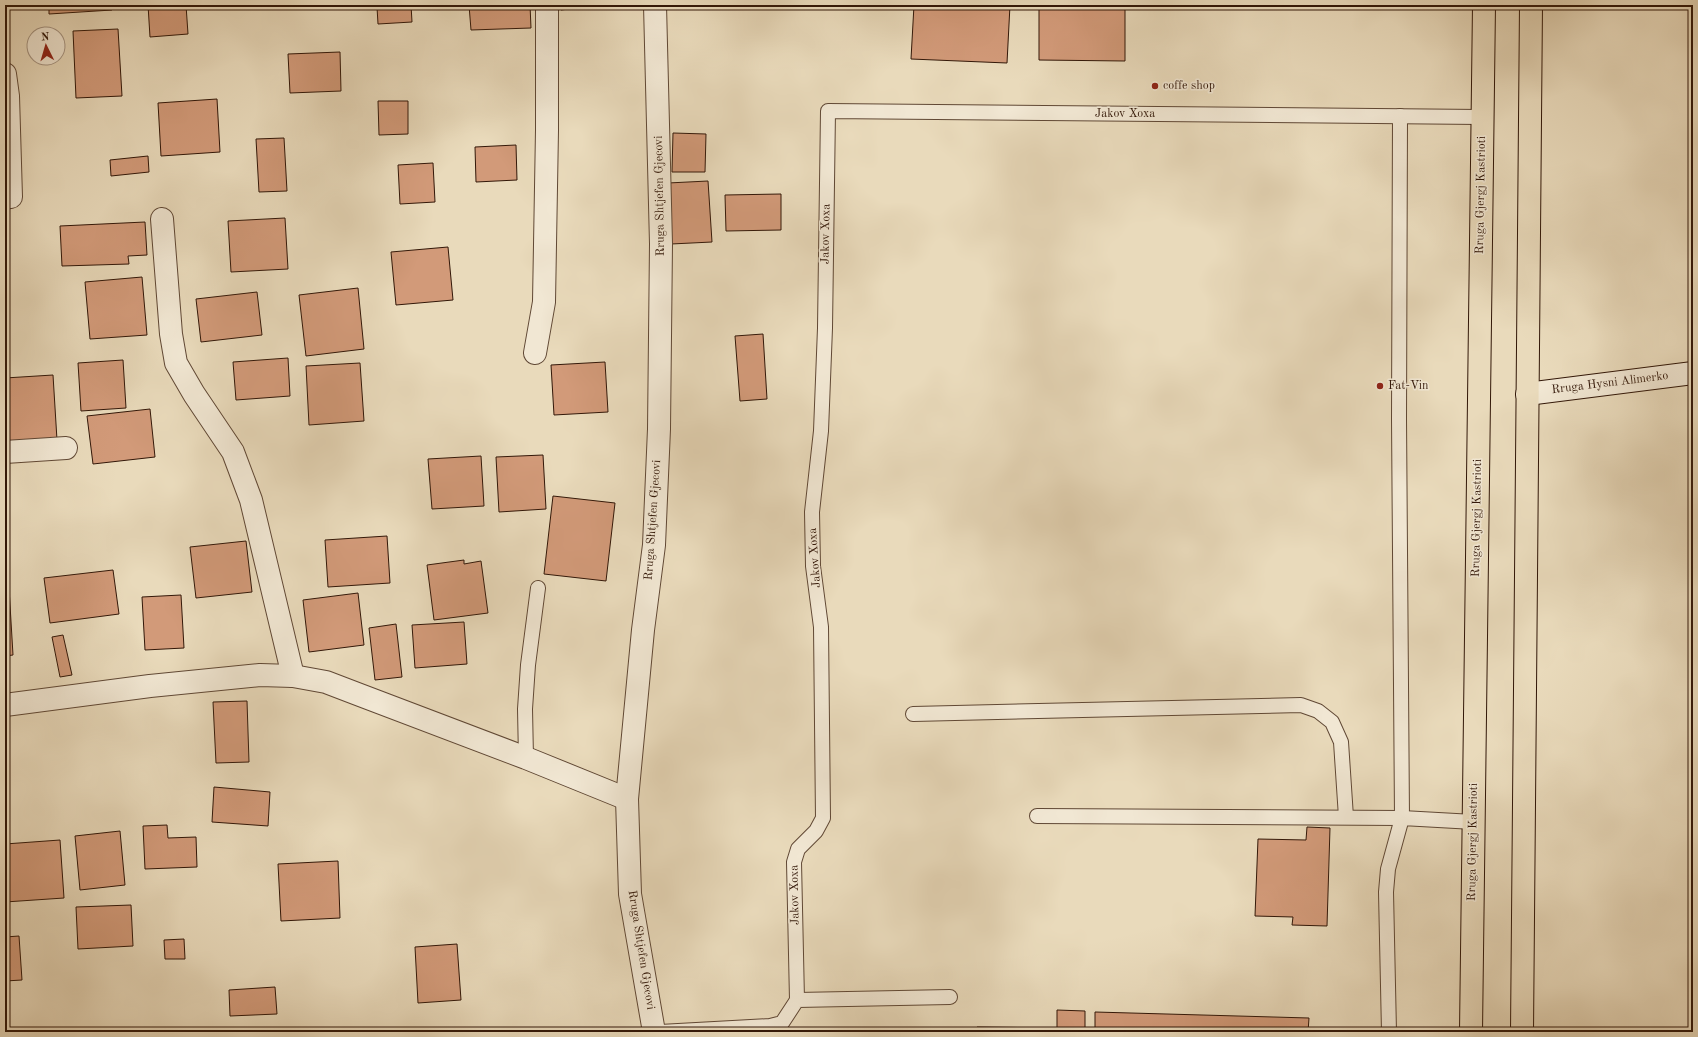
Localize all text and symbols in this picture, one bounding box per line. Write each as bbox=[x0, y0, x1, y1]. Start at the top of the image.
north arrow bbox=[26, 26, 66, 66]
text: N bbox=[41, 32, 51, 43]
place label: coffe shop bbox=[1163, 80, 1215, 92]
marker: coffe shop bbox=[1150, 81, 1160, 91]
street label: Jakov Xoxa bbox=[1095, 108, 1155, 120]
street label: Rruga Shtjefen Gjecovi bbox=[653, 135, 667, 257]
street label: Rruga Gjergj Kastrioti bbox=[1474, 136, 1488, 254]
street label: Jakov Xoxa bbox=[819, 204, 833, 264]
street label: Rruga Hysni Alimerko bbox=[1551, 370, 1669, 396]
place label: Fat-Vin bbox=[1388, 380, 1429, 392]
marker: Fat-Vin bbox=[1375, 381, 1385, 391]
street label: Rruga Shtjefen Gjecovi bbox=[643, 459, 663, 581]
street label: Rruga Gjergj Kastrioti bbox=[1470, 459, 1484, 577]
street label: Jakov Xoxa bbox=[807, 527, 823, 589]
street label: Rruga Gjergj Kastrioti bbox=[1466, 783, 1480, 901]
street label: Jakov Xoxa bbox=[788, 865, 802, 925]
street label: Rruga Shtjefen Gjecovi bbox=[626, 889, 656, 1011]

